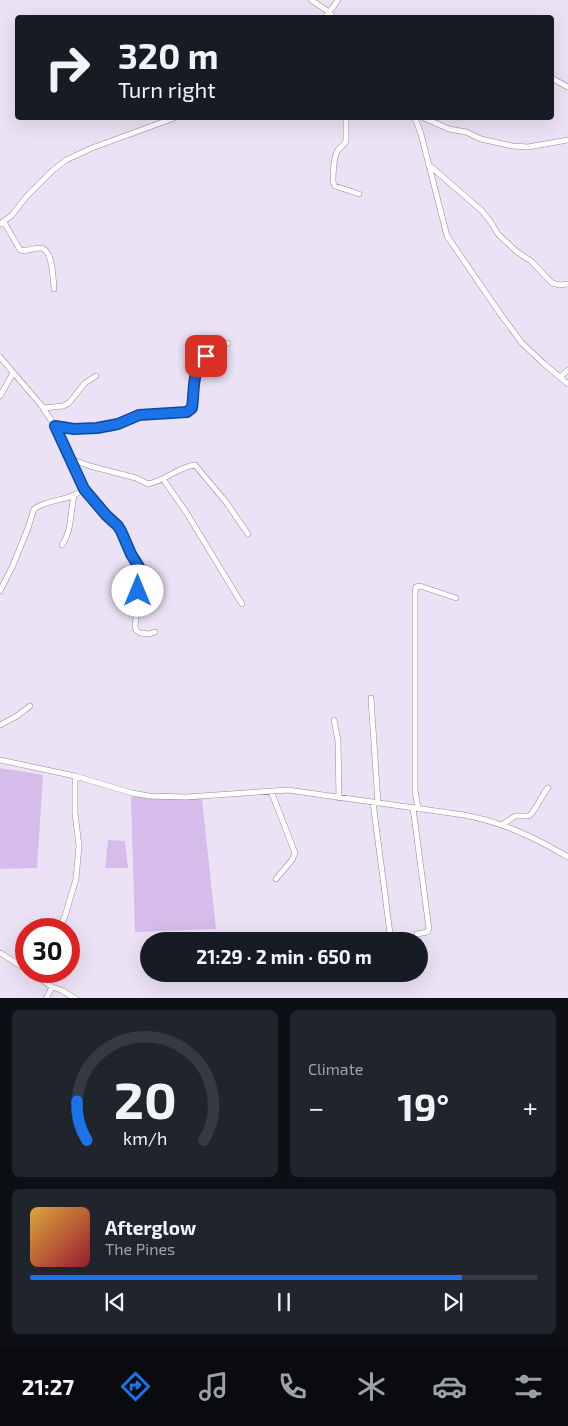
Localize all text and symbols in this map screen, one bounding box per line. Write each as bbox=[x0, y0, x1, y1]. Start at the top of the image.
text: 320 m bbox=[118, 34, 219, 76]
icon: right bbox=[35, 35, 100, 100]
text: Turn right bbox=[118, 76, 216, 102]
pin bbox=[185, 335, 227, 377]
icon: arrive bbox=[192, 342, 220, 370]
position arrow bbox=[111, 564, 163, 616]
speed limit sign: 30 bbox=[15, 918, 80, 983]
text: 21:29 · 2 min · 650 m bbox=[196, 945, 372, 968]
text: Climate bbox=[308, 1059, 363, 1078]
text: 20 bbox=[113, 1067, 177, 1129]
text: 19° bbox=[398, 1083, 449, 1129]
text: − bbox=[308, 1090, 324, 1124]
text: + bbox=[523, 1090, 538, 1124]
text: km/h bbox=[123, 1127, 167, 1149]
text: Afterglow bbox=[105, 1216, 196, 1239]
text: The Pines bbox=[105, 1239, 175, 1258]
icon: previous bbox=[101, 1288, 129, 1316]
icon: pause bbox=[270, 1288, 298, 1316]
icon: next bbox=[439, 1288, 467, 1316]
icon: directions bbox=[118, 1369, 153, 1404]
icon: music bbox=[196, 1369, 231, 1404]
icon: phone bbox=[275, 1369, 310, 1404]
icon: climate bbox=[354, 1369, 389, 1404]
icon: car bbox=[432, 1369, 467, 1404]
icon: filters bbox=[511, 1369, 546, 1404]
text: 21:27 bbox=[22, 1373, 74, 1399]

